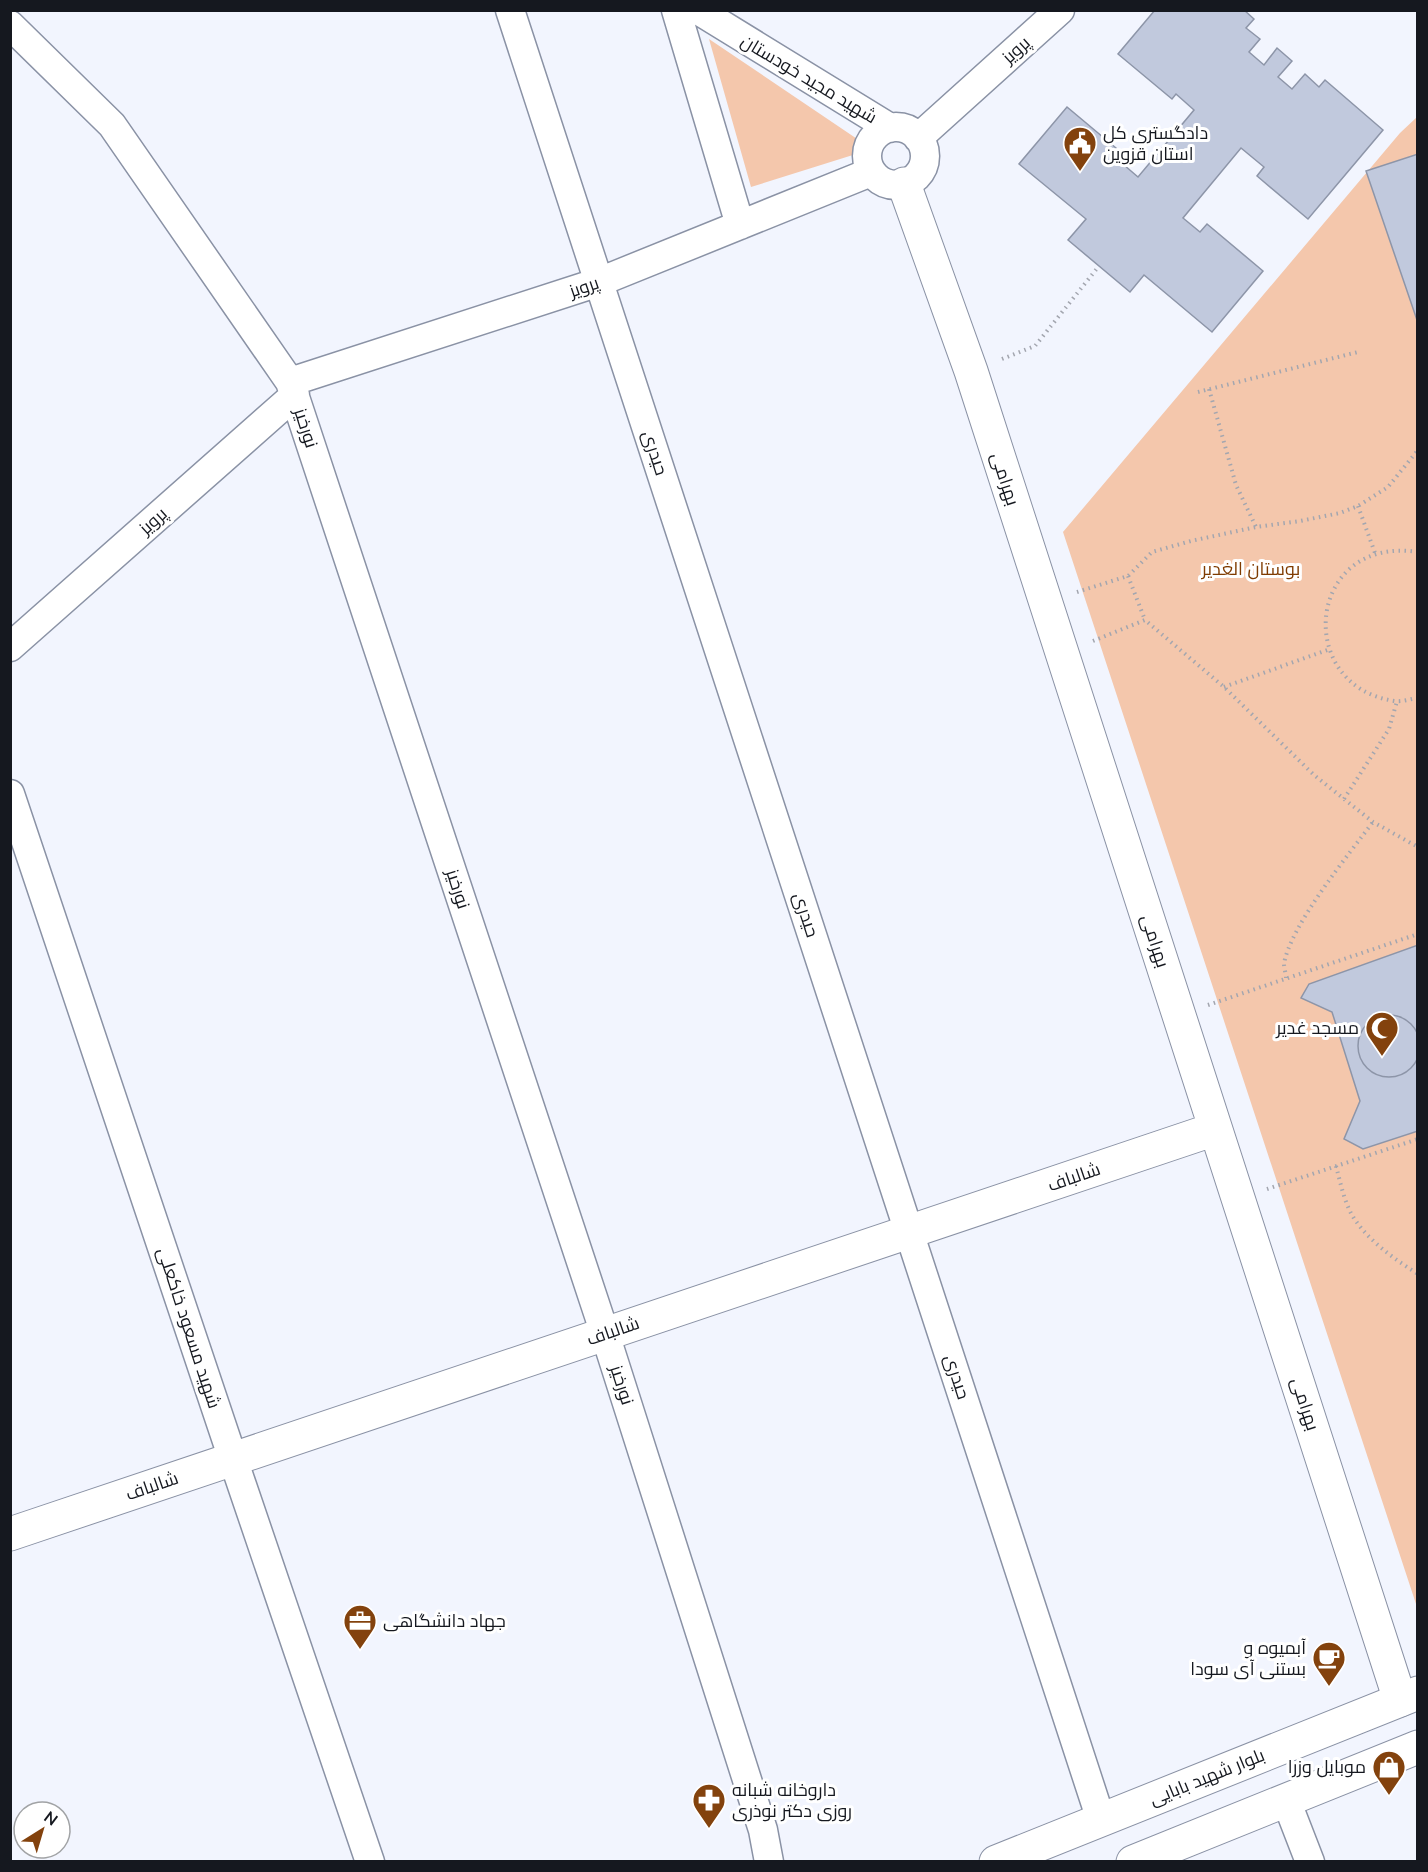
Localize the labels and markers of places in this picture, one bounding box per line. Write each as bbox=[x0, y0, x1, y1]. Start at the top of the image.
place label: دادگستری کل استان قزوین bbox=[1103, 121, 1208, 166]
public building icon: دادگستری کل استان قزوین bbox=[1062, 125, 1098, 172]
mosque icon: مسجد غدیر bbox=[1364, 1010, 1400, 1057]
place label: مسجد غدیر bbox=[1275, 1016, 1359, 1040]
office icon: جهاد دانشگاهی bbox=[342, 1603, 378, 1650]
place label: جهاد دانشگاهی bbox=[383, 1609, 506, 1633]
place label: آبمیوه و بستنی آی سودا bbox=[1190, 1636, 1306, 1681]
cafe icon: آبمیوه و بستنی آی سودا bbox=[1311, 1640, 1347, 1687]
shop icon: موبایل وزرا bbox=[1371, 1749, 1407, 1796]
place label: موبایل وزرا bbox=[1288, 1755, 1366, 1779]
place label: داروخانه شبانه روزی دکتر نوذری bbox=[732, 1778, 852, 1823]
pharmacy icon: داروخانه شبانه روزی دکتر نوذری bbox=[691, 1782, 727, 1829]

